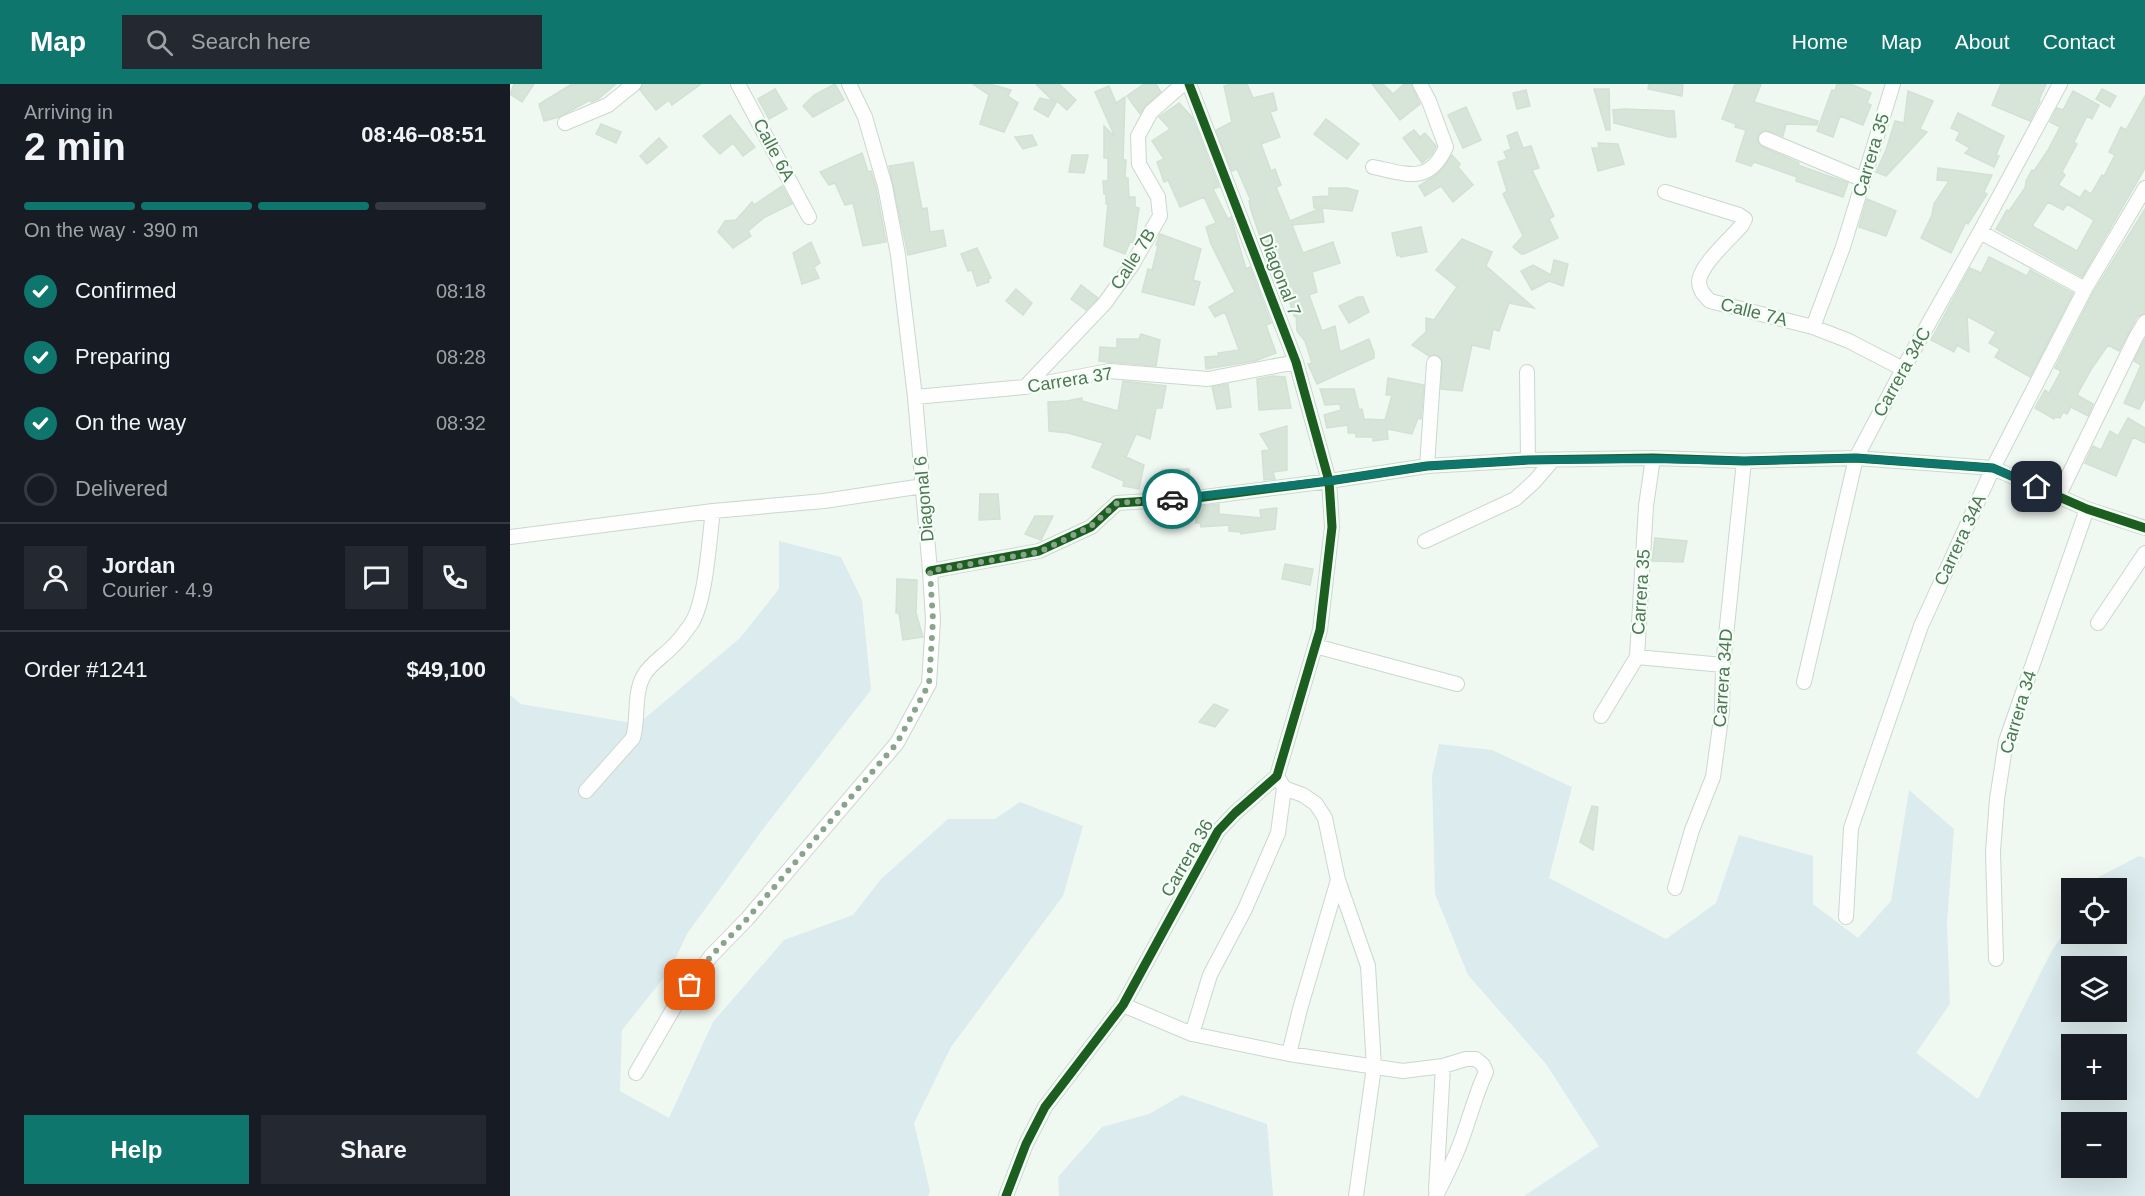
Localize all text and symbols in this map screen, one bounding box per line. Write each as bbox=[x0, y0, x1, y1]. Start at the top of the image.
search box bbox=[122, 15, 542, 69]
text: Map bbox=[30, 26, 86, 57]
icon: search bbox=[143, 26, 176, 59]
text: Search here bbox=[191, 29, 311, 54]
text: Home bbox=[1792, 30, 1848, 53]
text: Map bbox=[1881, 30, 1922, 53]
text: About bbox=[1955, 30, 2010, 53]
text: Contact bbox=[2043, 30, 2115, 53]
text: Arriving in bbox=[24, 101, 113, 123]
street label: Carrera 35 bbox=[1849, 111, 1893, 199]
street label: Calle 6A bbox=[749, 115, 799, 185]
text: 08:46–08:51 bbox=[361, 122, 486, 147]
text: 2 min bbox=[24, 125, 126, 168]
text: On the way · 390 m bbox=[24, 219, 199, 241]
street label: Calle 7B bbox=[1106, 225, 1160, 293]
street label: Diagonal 7 bbox=[1255, 231, 1305, 319]
icon: check bbox=[24, 275, 57, 308]
text: Confirmed bbox=[75, 278, 176, 303]
text: 08:18 bbox=[436, 280, 486, 302]
street label: Calle 7A bbox=[1719, 294, 1789, 330]
street label: Carrera 34C bbox=[1869, 324, 1935, 420]
icon: check bbox=[24, 341, 57, 374]
text: Preparing bbox=[75, 344, 170, 369]
text: 08:28 bbox=[436, 346, 486, 368]
street label: Carrera 37 bbox=[1026, 363, 1114, 397]
icon: check bbox=[24, 407, 57, 440]
text: On the way bbox=[75, 410, 186, 435]
text: 08:32 bbox=[436, 412, 486, 434]
street label: Diagonal 6 bbox=[910, 455, 938, 543]
pin bbox=[2011, 461, 2062, 512]
courier bbox=[1142, 469, 1202, 529]
icon: home bbox=[2020, 470, 2053, 503]
text: Delivered bbox=[75, 476, 168, 501]
icon: car bbox=[1156, 483, 1189, 516]
street label: Carrera 34A bbox=[1930, 491, 1990, 589]
button: person bbox=[24, 546, 87, 609]
button: chat bbox=[345, 546, 408, 609]
button: phone bbox=[423, 546, 486, 609]
street label: Carrera 35 bbox=[1628, 548, 1654, 636]
text: Jordan bbox=[102, 553, 175, 578]
text: Courier · 4.9 bbox=[102, 579, 213, 601]
street label: Carrera 34D bbox=[1710, 628, 1736, 728]
text: Order #1241 bbox=[24, 657, 148, 682]
text: $49,100 bbox=[406, 657, 486, 682]
street label: Carrera 34 bbox=[1996, 668, 2040, 756]
street label: Carrera 36 bbox=[1157, 816, 1217, 900]
map controls bbox=[2061, 878, 2127, 1178]
button: locate bbox=[2061, 878, 2127, 944]
button: layers bbox=[2061, 956, 2127, 1022]
pin bbox=[664, 959, 715, 1010]
icon: bag bbox=[673, 968, 706, 1001]
button: + bbox=[2061, 1034, 2127, 1100]
button: − bbox=[2061, 1112, 2127, 1178]
button: Help bbox=[24, 1115, 249, 1184]
button: Share bbox=[261, 1115, 486, 1184]

